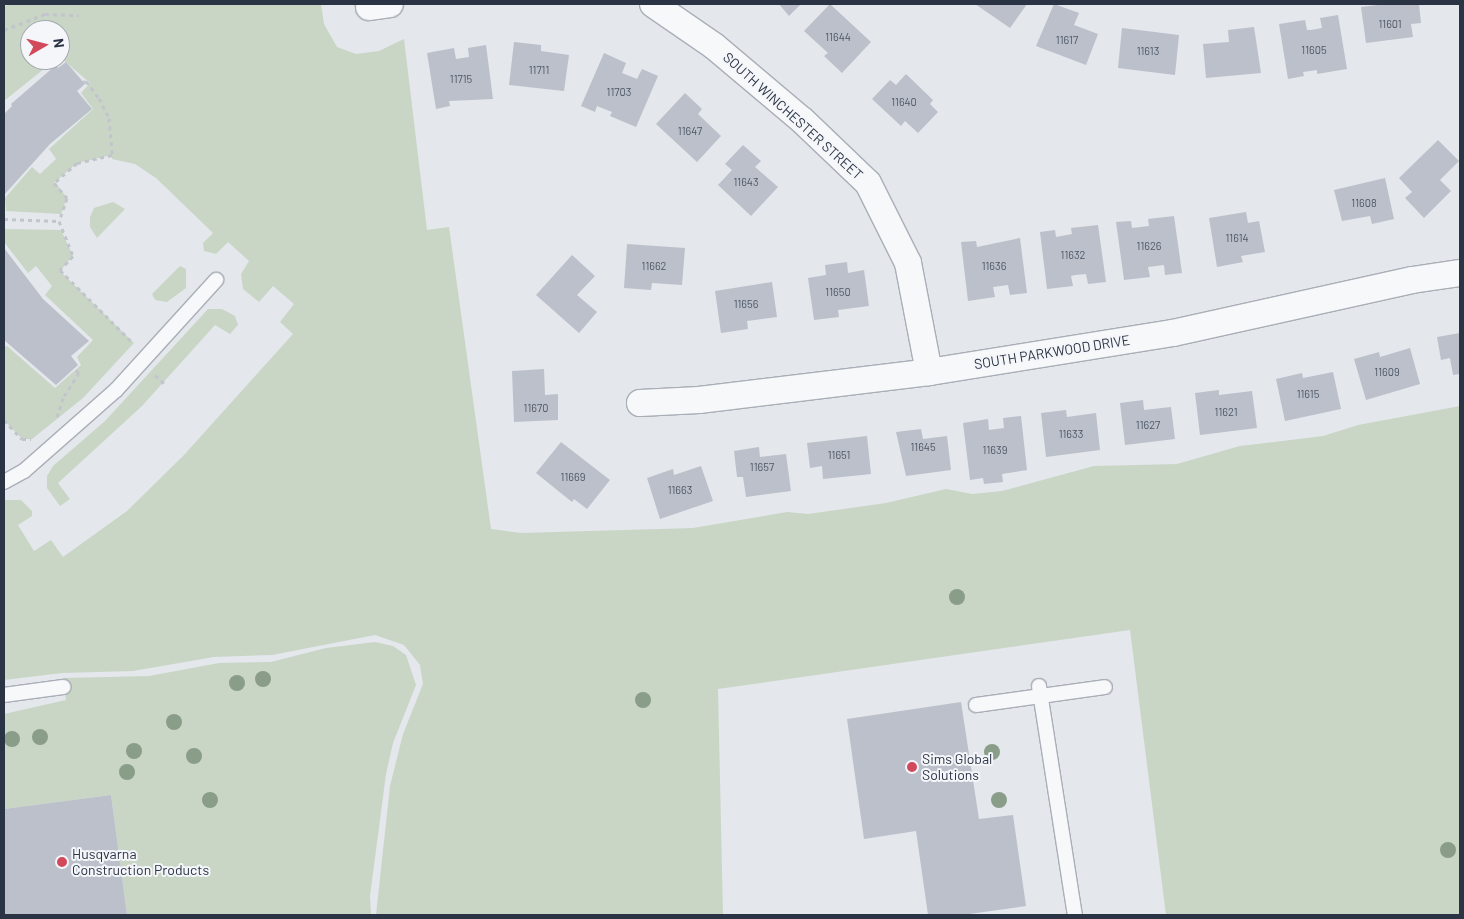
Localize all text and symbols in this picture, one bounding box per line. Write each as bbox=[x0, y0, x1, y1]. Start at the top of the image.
house number: 11601 bbox=[1378, 17, 1402, 31]
north arrow bbox=[20, 20, 70, 70]
house number: 11644 bbox=[825, 30, 851, 44]
house number: 11617 bbox=[1056, 33, 1078, 47]
text: N bbox=[50, 37, 68, 49]
house number: 11605 bbox=[1301, 43, 1327, 57]
house number: 11613 bbox=[1137, 44, 1159, 58]
street label: SOUTH WINCHESTER STREET bbox=[720, 49, 866, 183]
house number: 11711 bbox=[529, 63, 549, 77]
house number: 11715 bbox=[450, 72, 472, 86]
house number: 11703 bbox=[607, 85, 631, 99]
house number: 11640 bbox=[891, 95, 917, 109]
house number: 11647 bbox=[678, 124, 702, 138]
house number: 11643 bbox=[733, 175, 759, 189]
house number: 11608 bbox=[1351, 196, 1377, 210]
house number: 11614 bbox=[1225, 231, 1249, 245]
house number: 11626 bbox=[1137, 239, 1161, 253]
house number: 11632 bbox=[1061, 248, 1085, 262]
house number: 11662 bbox=[642, 259, 666, 273]
house number: 11636 bbox=[982, 259, 1006, 273]
house number: 11650 bbox=[825, 285, 851, 299]
house number: 11656 bbox=[734, 297, 758, 311]
street label: SOUTH PARKWOOD DRIVE bbox=[973, 331, 1131, 373]
house number: 11609 bbox=[1374, 365, 1400, 379]
house number: 11615 bbox=[1297, 387, 1319, 401]
house number: 11670 bbox=[524, 401, 548, 415]
house number: 11621 bbox=[1215, 405, 1237, 419]
house number: 11627 bbox=[1136, 418, 1160, 432]
house number: 11633 bbox=[1059, 427, 1083, 441]
house number: 11645 bbox=[910, 440, 936, 454]
house number: 11639 bbox=[983, 443, 1007, 457]
house number: 11651 bbox=[828, 448, 850, 462]
house number: 11657 bbox=[750, 460, 774, 474]
house number: 11669 bbox=[561, 470, 585, 484]
house number: 11663 bbox=[668, 483, 692, 497]
place label: Sims Global Solutions bbox=[922, 751, 992, 784]
marker: Sims Global Solutions bbox=[906, 761, 918, 773]
place label: Husqvarna Construction Products bbox=[72, 846, 209, 879]
marker: Husqvarna Construction Products bbox=[56, 856, 68, 868]

